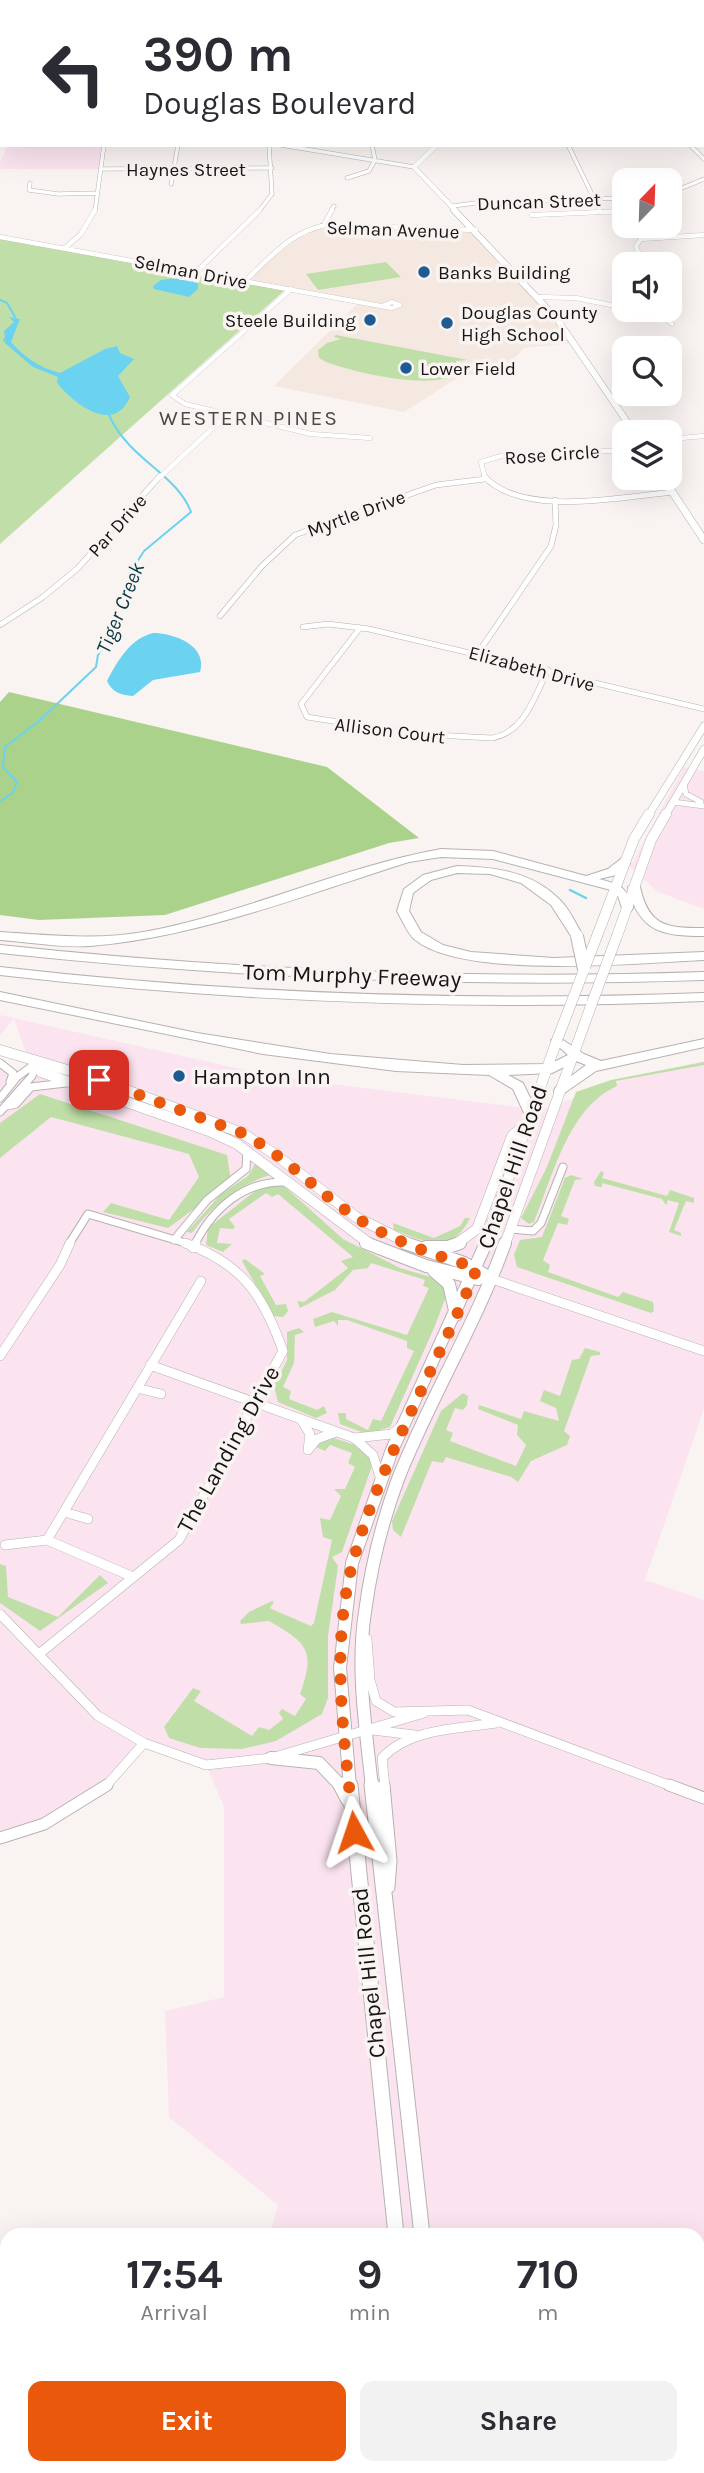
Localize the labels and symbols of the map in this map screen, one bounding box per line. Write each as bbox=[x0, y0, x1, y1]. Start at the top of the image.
street label: Haynes Street bbox=[126, 159, 246, 181]
north arrow bbox=[612, 168, 682, 238]
street label: Duncan Street bbox=[477, 189, 601, 215]
street label: Selman Avenue bbox=[326, 217, 460, 243]
street label: Selman Drive bbox=[132, 250, 249, 294]
place label: Banks Building bbox=[438, 262, 571, 284]
marker: Banks Building bbox=[416, 264, 432, 280]
place label: Douglas County High School bbox=[461, 302, 598, 346]
place label: Steele Building bbox=[225, 310, 356, 332]
marker: Steele Building bbox=[362, 312, 378, 328]
marker: Douglas County High School bbox=[439, 315, 455, 331]
place label: Lower Field bbox=[420, 358, 516, 380]
marker: Lower Field bbox=[398, 360, 414, 376]
district label: WESTERN PINES bbox=[159, 406, 339, 430]
street label: Rose Circle bbox=[504, 441, 600, 469]
street label: Myrtle Drive bbox=[304, 486, 408, 542]
street label: Par Drive bbox=[84, 490, 152, 562]
water label: Tiger Creek bbox=[91, 559, 149, 657]
street label: Elizabeth Drive bbox=[466, 642, 597, 696]
street label: Allison Court bbox=[333, 713, 446, 749]
street label: Tom Murphy Freeway bbox=[242, 958, 462, 993]
pin bbox=[69, 1050, 129, 1110]
place label: Hampton Inn bbox=[193, 1063, 331, 1090]
marker: Hampton Inn bbox=[171, 1068, 187, 1084]
street label: Chapel Hill Road bbox=[472, 1082, 553, 1253]
street label: The Landing Drive bbox=[171, 1361, 285, 1537]
position arrow bbox=[317, 1795, 391, 1869]
street label: Chapel Hill Road bbox=[346, 1886, 391, 2060]

